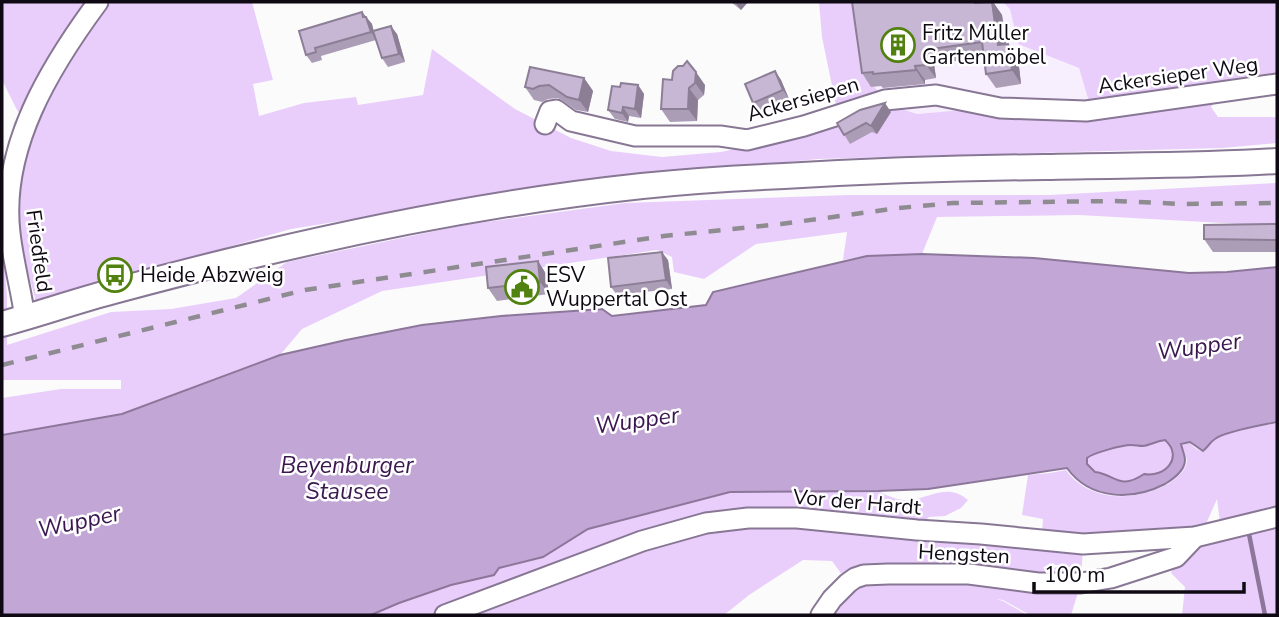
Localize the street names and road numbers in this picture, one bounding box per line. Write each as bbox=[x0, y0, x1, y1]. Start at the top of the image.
street label: Ackersieper Weg bbox=[1096, 50, 1260, 100]
street label: Ackersiepen bbox=[744, 70, 862, 128]
street label: Friedfeld bbox=[19, 208, 59, 294]
street label: Vor der Hardt bbox=[791, 482, 923, 522]
street label: Hengsten bbox=[917, 538, 1011, 570]

